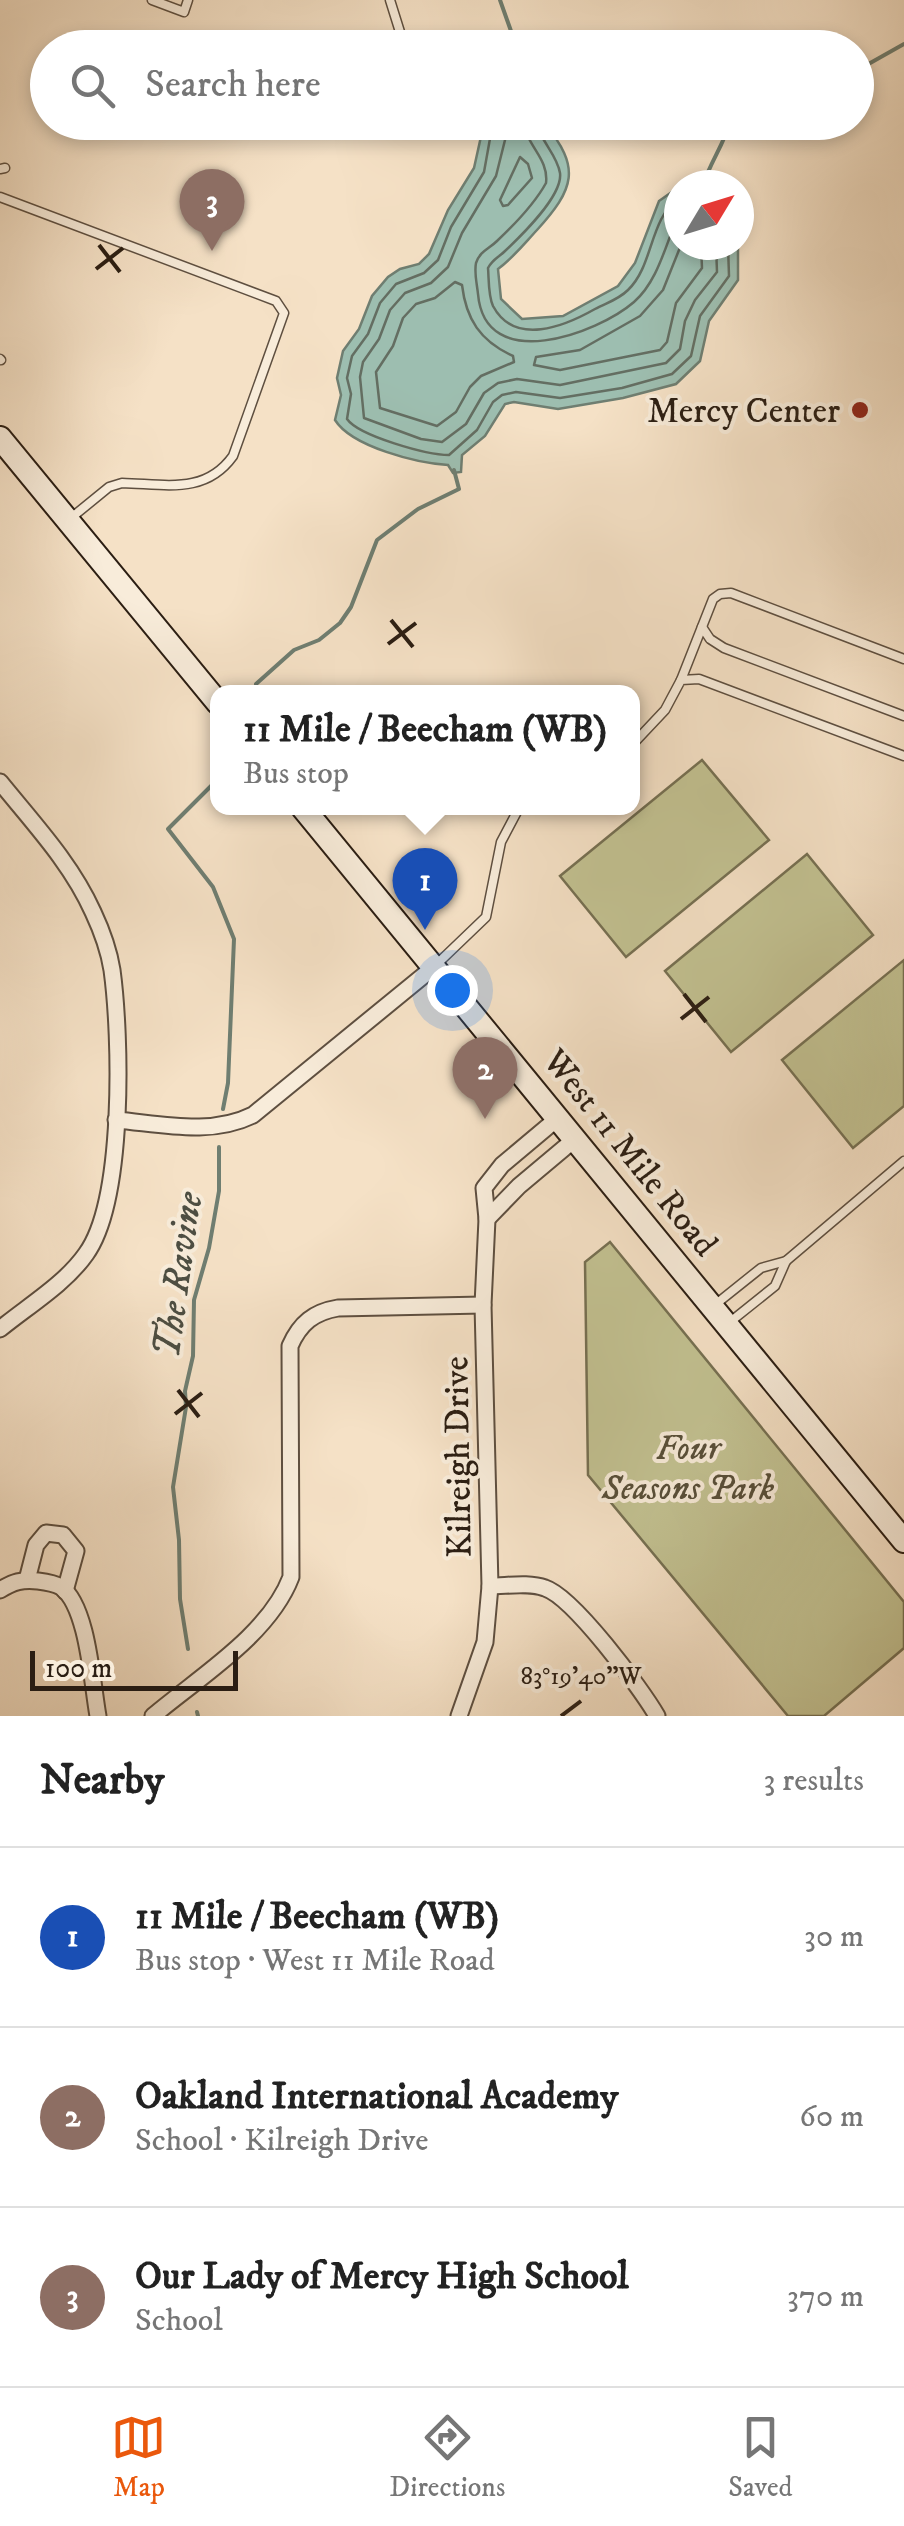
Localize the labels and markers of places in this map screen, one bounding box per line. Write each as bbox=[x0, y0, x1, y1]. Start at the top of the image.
pin: 3 bbox=[180, 168, 244, 251]
place label: Mercy Center bbox=[647, 390, 840, 434]
marker: Mercy Center bbox=[849, 399, 871, 421]
pin: 1 bbox=[392, 848, 458, 930]
pin: 2 bbox=[452, 1036, 518, 1119]

